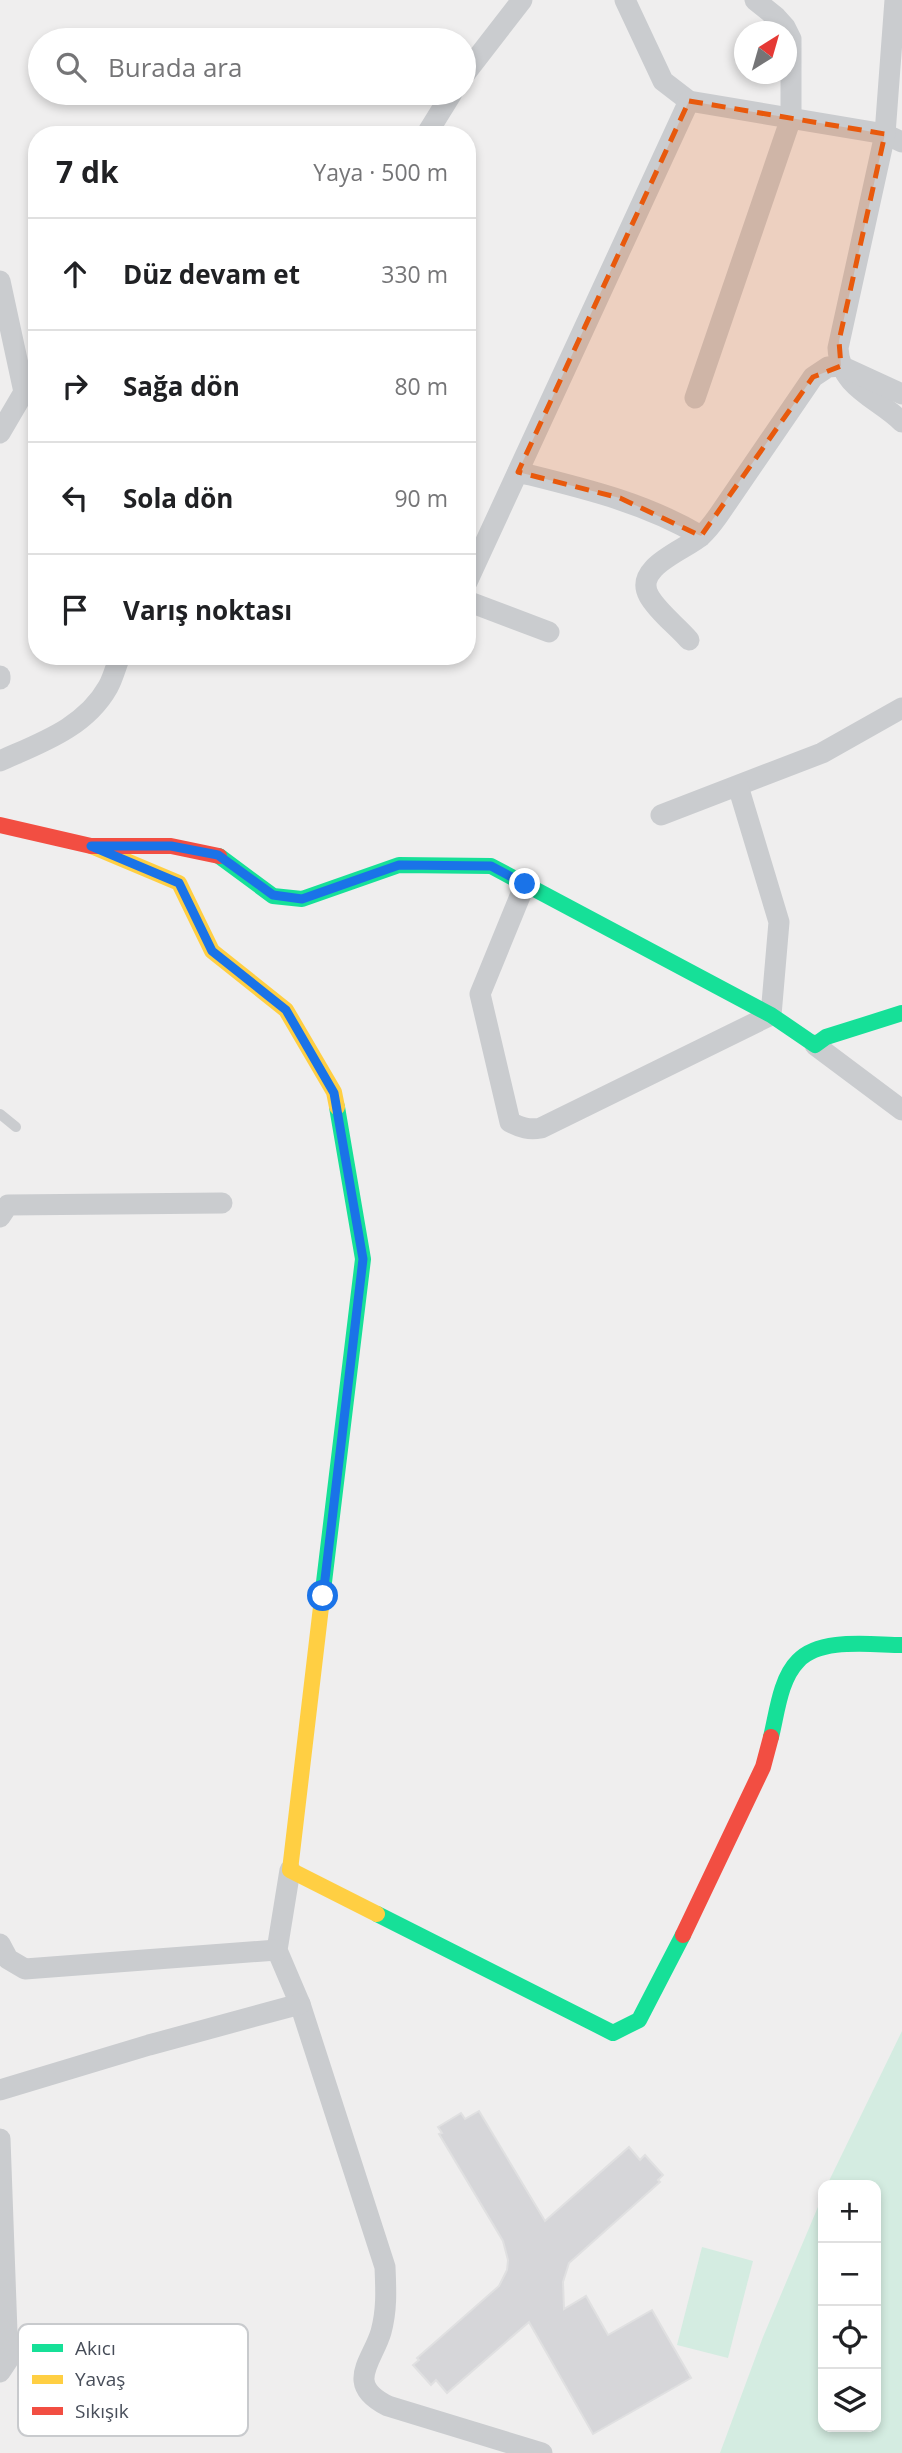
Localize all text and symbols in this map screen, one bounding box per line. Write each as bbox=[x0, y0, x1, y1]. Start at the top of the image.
north arrow bbox=[734, 21, 797, 84]
search box bbox=[28, 28, 476, 105]
icon: search bbox=[52, 48, 90, 86]
text: Burada ara bbox=[108, 49, 242, 85]
text: 7 dk bbox=[56, 151, 119, 192]
text: Yaya · 500 m bbox=[313, 156, 448, 188]
icon: ahead bbox=[56, 255, 94, 293]
text: Düz devam et bbox=[123, 256, 300, 292]
text: 330 m bbox=[381, 258, 448, 290]
icon: right bbox=[56, 367, 94, 405]
text: Sağa dön bbox=[123, 368, 240, 404]
text: 80 m bbox=[394, 370, 448, 402]
icon: left bbox=[56, 479, 94, 517]
text: Sola dön bbox=[123, 480, 233, 516]
text: 90 m bbox=[394, 482, 448, 514]
icon: arrive bbox=[56, 591, 94, 629]
text: Varış noktası bbox=[123, 592, 292, 628]
route end bbox=[509, 868, 540, 899]
route start bbox=[307, 1580, 338, 1611]
map controls bbox=[818, 2180, 881, 2432]
button: + bbox=[818, 2180, 881, 2243]
button: − bbox=[818, 2243, 881, 2306]
button: locate bbox=[818, 2306, 881, 2369]
legend bbox=[18, 2324, 248, 2436]
text: Akıcı bbox=[75, 2335, 116, 2361]
text: Yavaş bbox=[75, 2366, 125, 2392]
button: layers bbox=[818, 2369, 881, 2432]
text: Sıkışık bbox=[75, 2398, 129, 2424]

